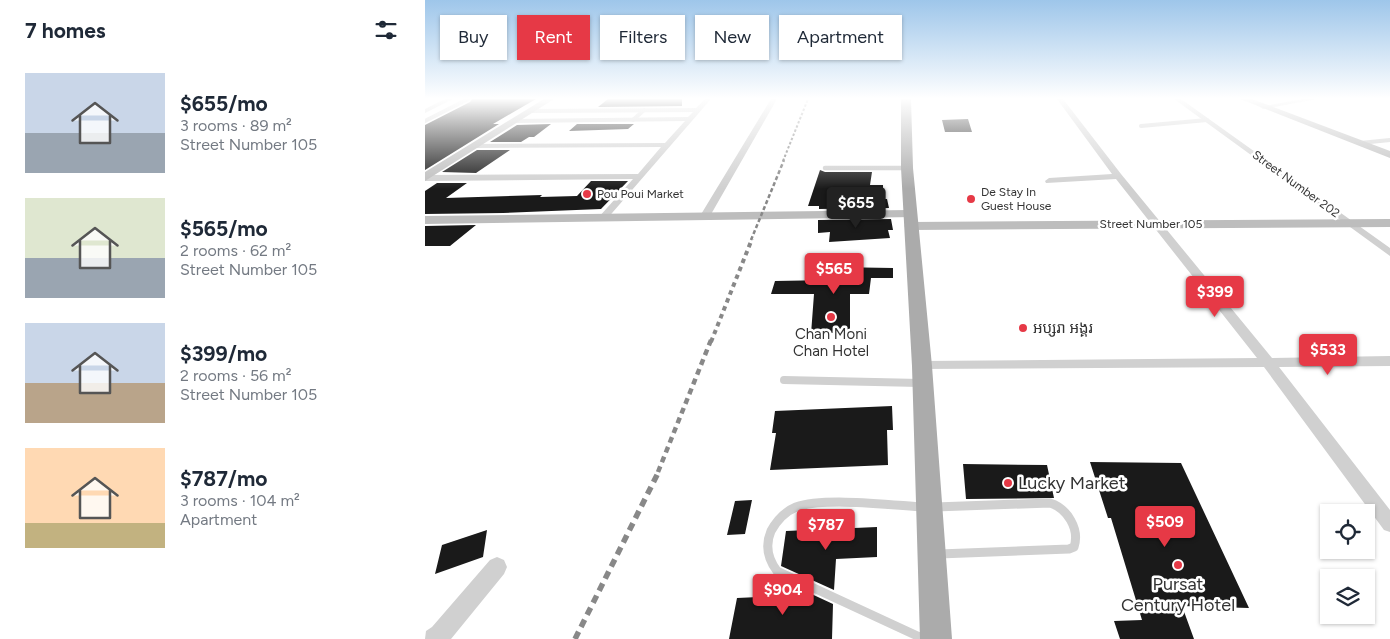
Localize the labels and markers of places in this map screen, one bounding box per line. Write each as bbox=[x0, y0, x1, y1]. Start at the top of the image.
place label: De Stay In Guest House bbox=[981, 185, 1052, 213]
pin: $655 bbox=[826, 186, 886, 229]
place label: Pou Poui Market bbox=[597, 187, 684, 201]
marker: Pou Poui Market bbox=[581, 188, 593, 200]
marker: De Stay In Guest House bbox=[965, 193, 977, 205]
pin: $565 bbox=[804, 252, 864, 295]
pin: $399 bbox=[1185, 276, 1245, 318]
marker: Chan Moni Chan Hotel bbox=[825, 311, 837, 323]
place label: អប្សរា អង្គរ bbox=[1033, 319, 1093, 337]
marker: អប្សរា អង្គរ bbox=[1017, 322, 1029, 334]
place label: Chan Moni Chan Hotel bbox=[793, 325, 869, 360]
pin: $533 bbox=[1298, 334, 1358, 376]
place label: Lucky Market bbox=[1018, 472, 1126, 494]
marker: Lucky Market bbox=[1002, 477, 1014, 489]
pin: $509 bbox=[1135, 506, 1195, 548]
pin: $787 bbox=[796, 508, 856, 551]
marker: Pursat Century Hotel bbox=[1172, 559, 1184, 571]
place label: Pursat Century Hotel bbox=[1121, 573, 1235, 616]
pin: $904 bbox=[753, 574, 813, 616]

